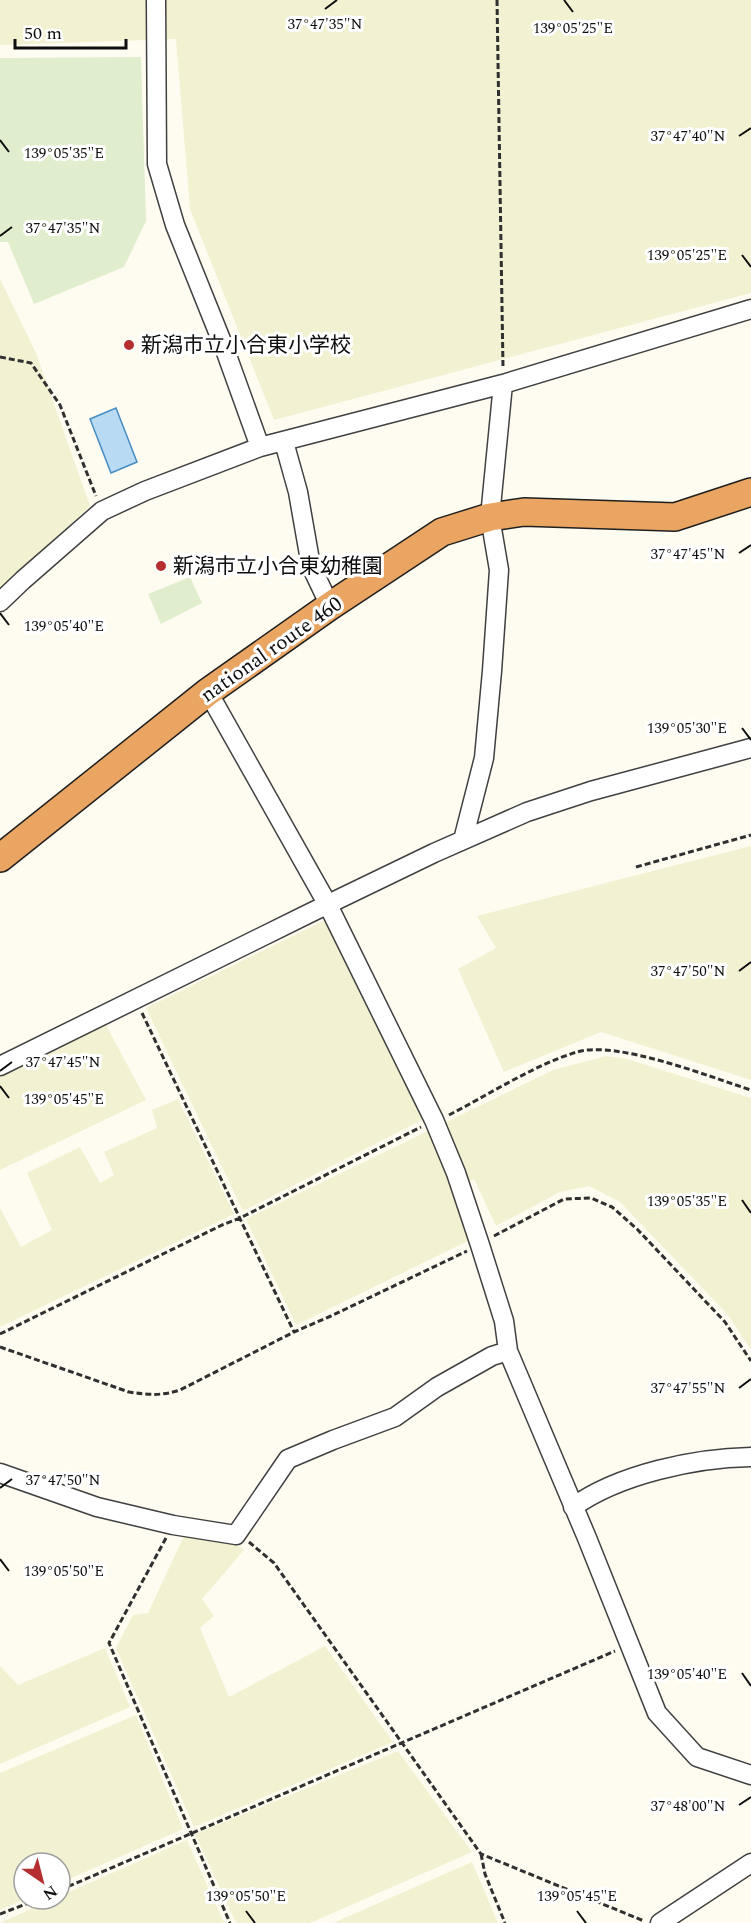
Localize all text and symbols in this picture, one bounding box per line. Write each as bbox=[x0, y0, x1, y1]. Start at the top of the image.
scale bar bbox=[15, 12, 126, 50]
text: 37°47'35"N bbox=[288, 13, 363, 36]
text: 139°05'25"E bbox=[533, 17, 613, 40]
text: 50 m bbox=[24, 20, 62, 47]
text: 37°47'40"N bbox=[651, 125, 726, 148]
text: 139°05'35"E bbox=[24, 142, 104, 165]
text: 37°47'35"N bbox=[26, 217, 101, 240]
text: 139°05'25"E bbox=[647, 244, 727, 267]
place label: 新潟市立小合東小学校 bbox=[141, 330, 351, 362]
marker: 新潟市立小合東小学校 bbox=[122, 338, 136, 352]
text: 37°47'45"N bbox=[651, 543, 726, 566]
place label: 新潟市立小合東幼稚園 bbox=[173, 551, 383, 583]
marker: 新潟市立小合東幼稚園 bbox=[154, 559, 168, 573]
street label: national route 460 bbox=[194, 589, 349, 711]
text: 139°05'40"E bbox=[24, 615, 104, 638]
text: 139°05'30"E bbox=[647, 717, 727, 740]
text: 37°47'50"N bbox=[651, 960, 726, 983]
text: 37°47'45"N bbox=[26, 1051, 101, 1074]
text: 139°05'45"E bbox=[24, 1088, 104, 1111]
text: 139°05'35"E bbox=[647, 1190, 727, 1213]
text: 37°47'55"N bbox=[651, 1377, 726, 1400]
text: 37°47'50"N bbox=[26, 1469, 101, 1492]
text: 139°05'50"E bbox=[24, 1560, 104, 1583]
text: 139°05'40"E bbox=[647, 1663, 727, 1686]
text: 37°48'00"N bbox=[651, 1795, 726, 1818]
north arrow bbox=[12, 1851, 72, 1911]
text: N bbox=[38, 1879, 62, 1906]
text: 139°05'50"E bbox=[206, 1885, 286, 1908]
text: 139°05'45"E bbox=[537, 1885, 617, 1908]

